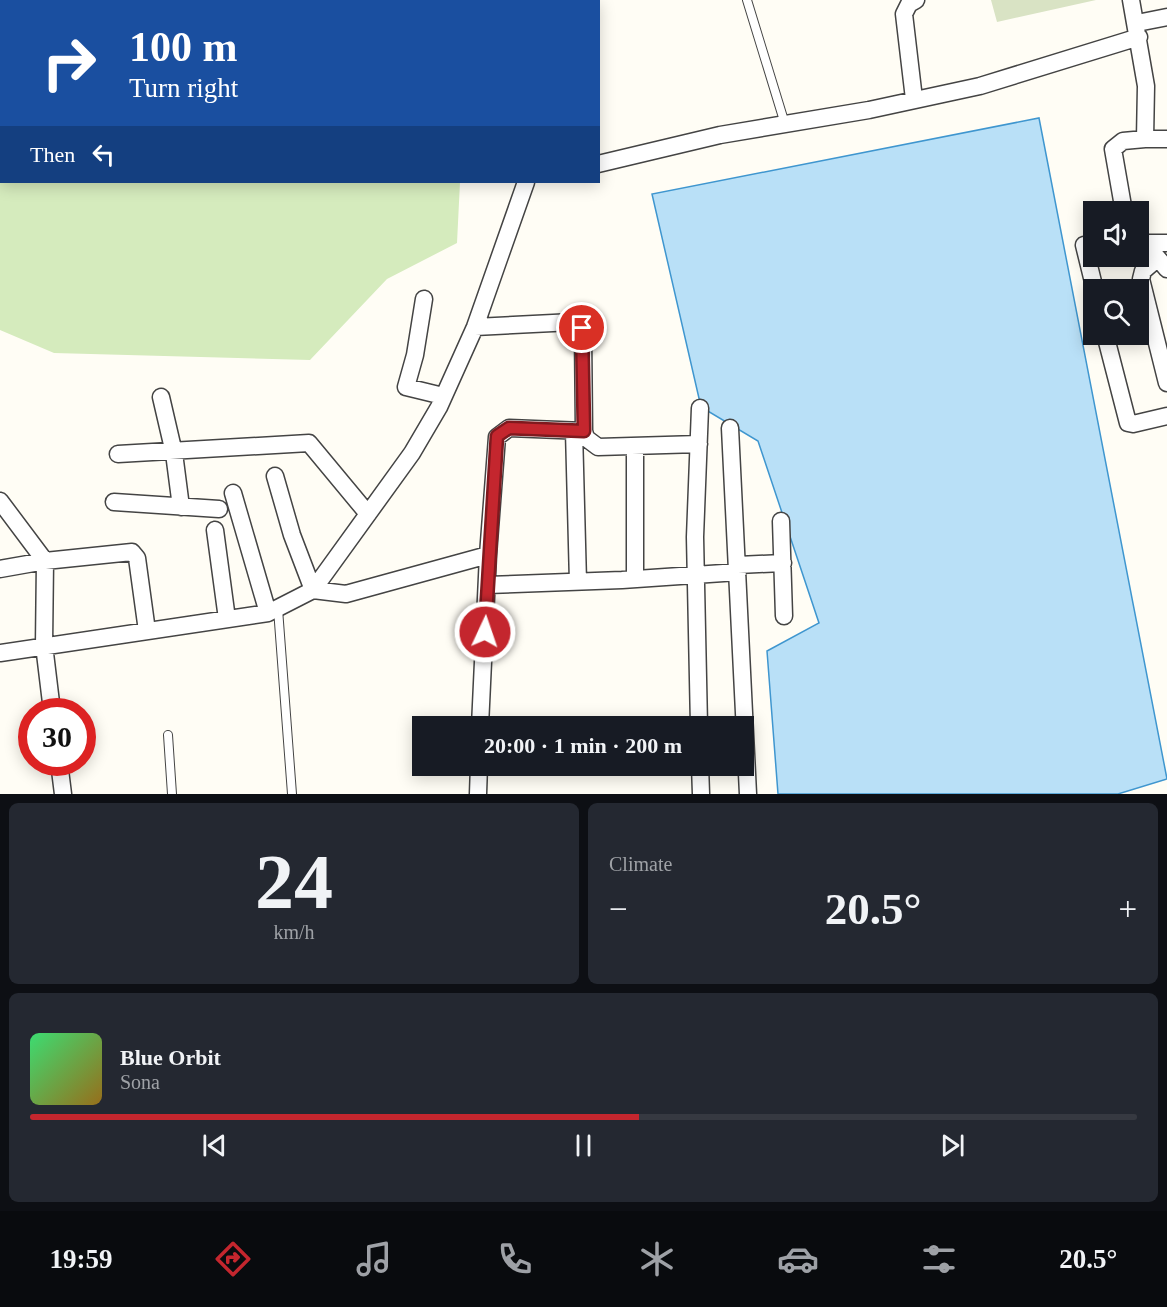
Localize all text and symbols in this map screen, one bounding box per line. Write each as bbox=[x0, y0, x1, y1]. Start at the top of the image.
icon: right bbox=[30, 24, 108, 102]
text: 100 m bbox=[129, 24, 238, 70]
text: Turn right bbox=[129, 73, 238, 103]
icon: left bbox=[87, 138, 120, 171]
text: Then bbox=[30, 142, 75, 167]
map controls bbox=[1083, 201, 1149, 345]
button: sound bbox=[1083, 201, 1149, 267]
button: search bbox=[1083, 279, 1149, 345]
pin bbox=[556, 302, 607, 353]
icon: arrive bbox=[565, 311, 598, 344]
position arrow bbox=[453, 600, 517, 664]
speed limit sign: 30 bbox=[18, 698, 96, 776]
text: 20:00 · 1 min · 200 m bbox=[484, 733, 682, 758]
text: 24 bbox=[255, 838, 333, 925]
text: Climate bbox=[609, 853, 672, 875]
text: 20.5° bbox=[825, 884, 921, 934]
text: − bbox=[609, 891, 628, 927]
text: + bbox=[1118, 891, 1137, 927]
text: km/h bbox=[273, 921, 315, 943]
text: Blue Orbit bbox=[120, 1045, 221, 1070]
text: Sona bbox=[120, 1071, 160, 1093]
icon: previous bbox=[198, 1129, 231, 1162]
icon: pause bbox=[567, 1129, 600, 1162]
icon: next bbox=[936, 1129, 969, 1162]
icon: directions bbox=[212, 1238, 254, 1280]
icon: music bbox=[353, 1238, 395, 1280]
icon: phone bbox=[494, 1238, 536, 1280]
icon: climate bbox=[636, 1238, 678, 1280]
icon: car bbox=[777, 1238, 819, 1280]
icon: filters bbox=[918, 1238, 960, 1280]
text: 19:59 bbox=[50, 1244, 113, 1274]
text: 20.5° bbox=[1059, 1244, 1117, 1274]

